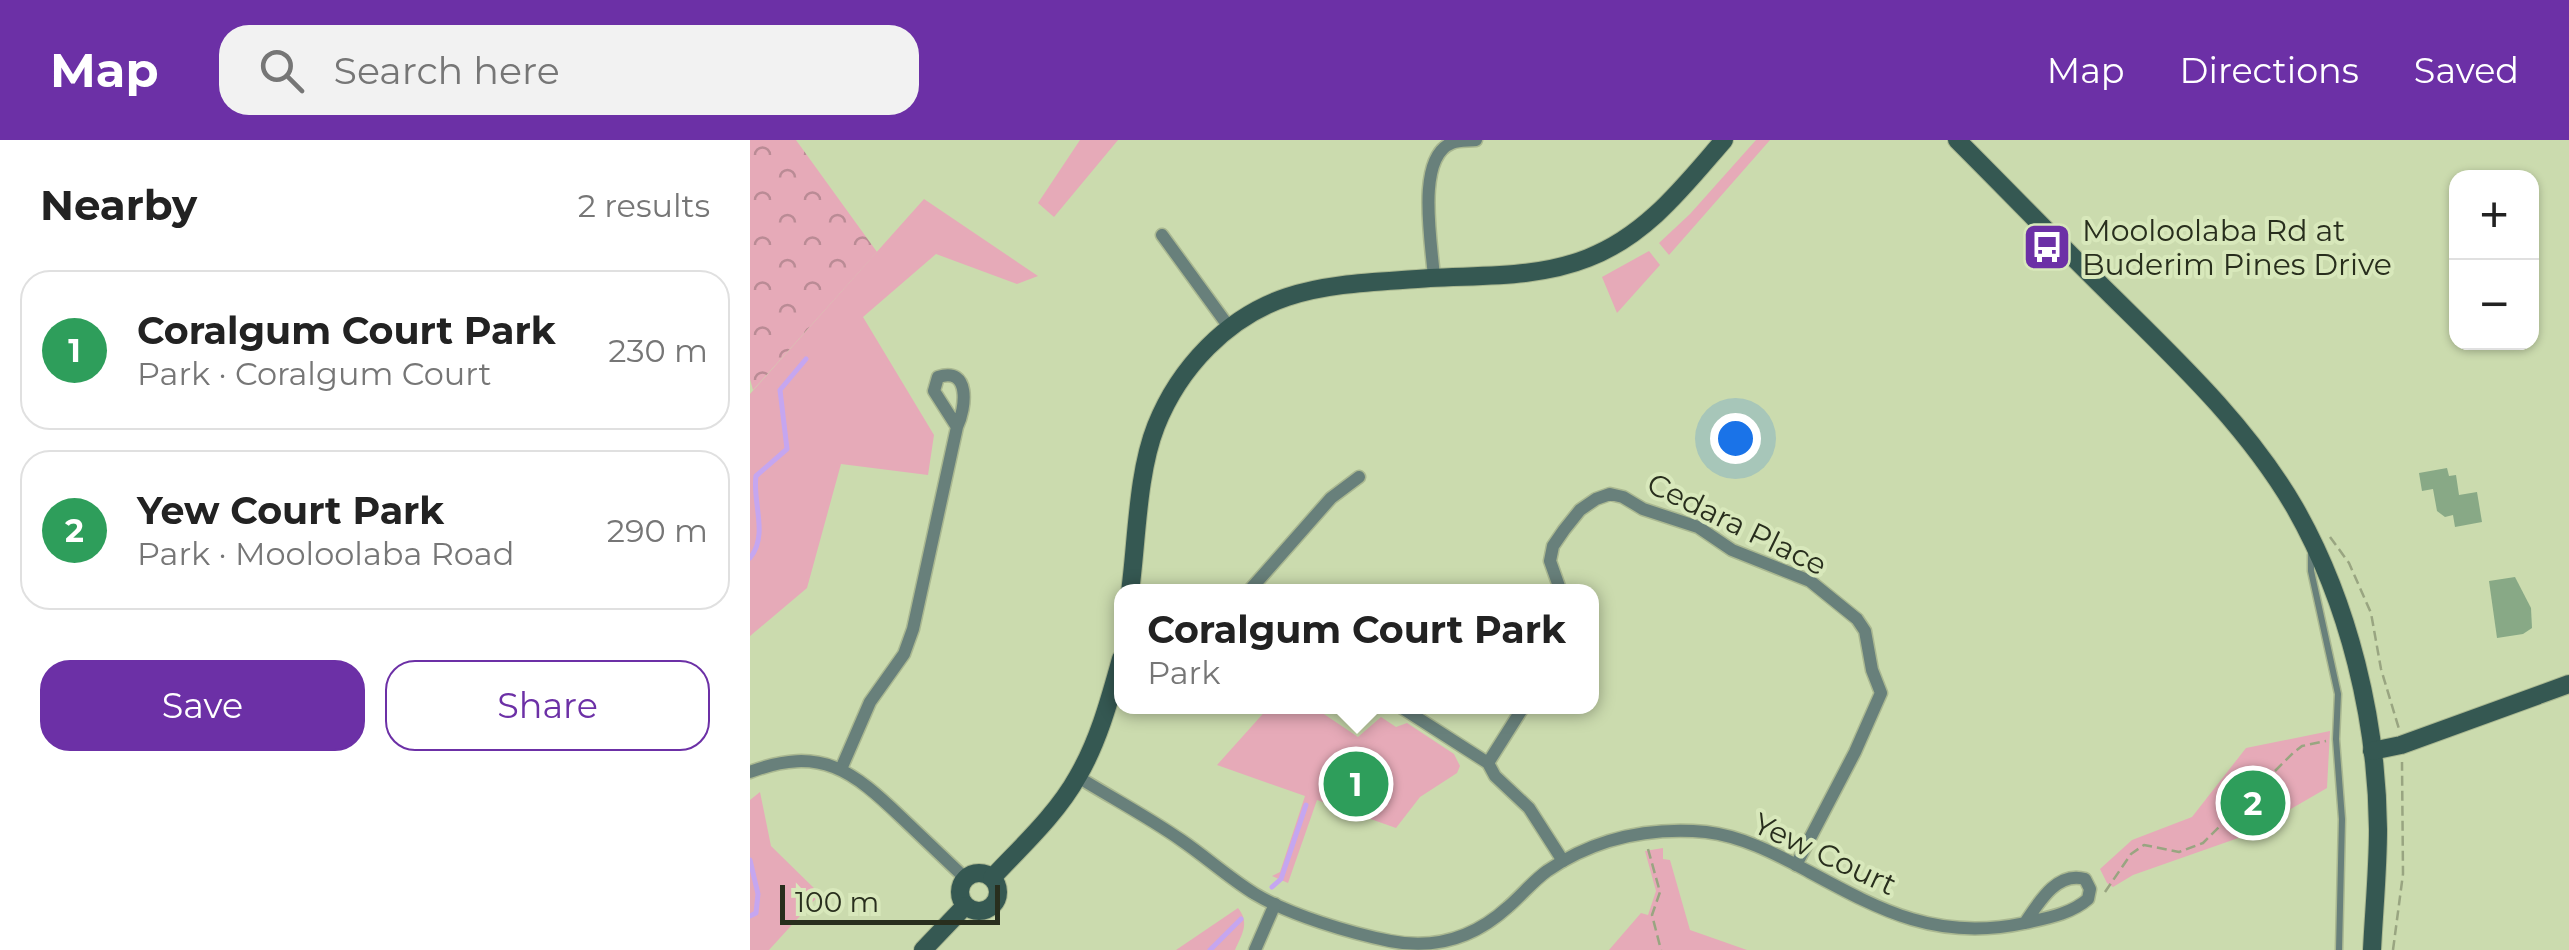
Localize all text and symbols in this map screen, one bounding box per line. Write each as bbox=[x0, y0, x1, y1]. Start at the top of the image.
search box bbox=[219, 25, 919, 115]
text: Map bbox=[50, 41, 159, 99]
icon: search bbox=[254, 43, 309, 98]
text: Search here bbox=[334, 47, 560, 94]
text: Map bbox=[2047, 49, 2125, 92]
text: Directions bbox=[2180, 49, 2359, 92]
text: Saved bbox=[2414, 49, 2519, 92]
map controls bbox=[2449, 170, 2539, 350]
button: + bbox=[2449, 170, 2539, 260]
text: Nearby bbox=[40, 179, 197, 231]
text: 2 results bbox=[578, 186, 710, 225]
place label: Mooloolaba Rd at Buderim Pines Drive bbox=[2082, 212, 2392, 283]
bus stop icon: Mooloolaba Rd at Buderim Pines Drive bbox=[2021, 221, 2073, 273]
button: − bbox=[2449, 260, 2539, 350]
text: Coralgum Court Park bbox=[137, 307, 556, 354]
text: 1 bbox=[68, 331, 81, 370]
text: 230 m bbox=[608, 331, 708, 370]
text: Park · Coralgum Court bbox=[137, 354, 492, 393]
your location bbox=[1710, 413, 1761, 464]
street label: Cedara Place bbox=[1641, 465, 1833, 583]
text: Yew Court Park bbox=[137, 487, 444, 534]
text: 2 bbox=[65, 511, 84, 550]
text: 290 m bbox=[607, 511, 708, 550]
text: Park · Mooloolaba Road bbox=[137, 534, 514, 573]
popup bbox=[1114, 584, 1599, 714]
text: Coralgum Court Park bbox=[1147, 606, 1566, 653]
text: Park bbox=[1147, 653, 1220, 692]
button: Save bbox=[40, 660, 365, 751]
button: Share bbox=[385, 660, 710, 751]
pin: 1 bbox=[1324, 746, 1388, 822]
pin: 2 bbox=[2220, 766, 2286, 840]
street label: Yew Court bbox=[1748, 805, 1902, 903]
scale bar bbox=[780, 880, 1000, 924]
text: 100 m bbox=[795, 885, 879, 919]

